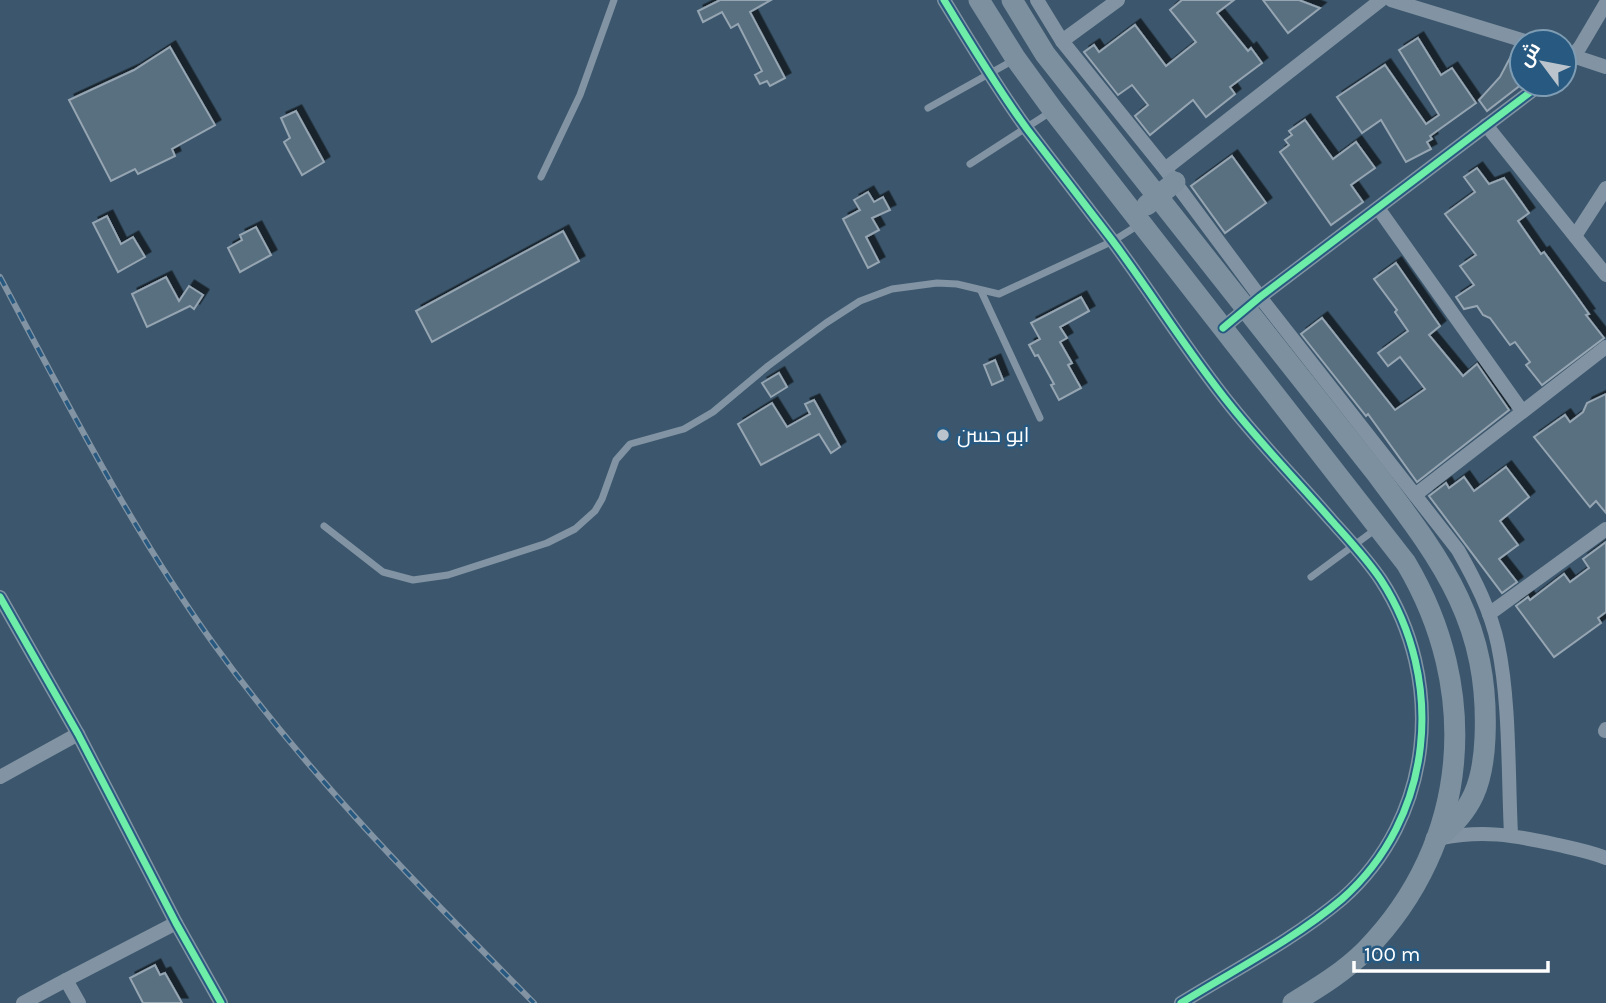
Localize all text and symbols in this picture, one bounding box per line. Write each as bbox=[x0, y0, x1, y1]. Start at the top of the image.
north arrow bbox=[1508, 28, 1578, 98]
text: ش bbox=[1514, 38, 1545, 71]
place label: ابو حسن bbox=[957, 423, 1029, 448]
marker: ابو حسن bbox=[935, 427, 951, 443]
scale bar bbox=[1354, 930, 1548, 974]
text: 100 m bbox=[1364, 942, 1421, 966]

